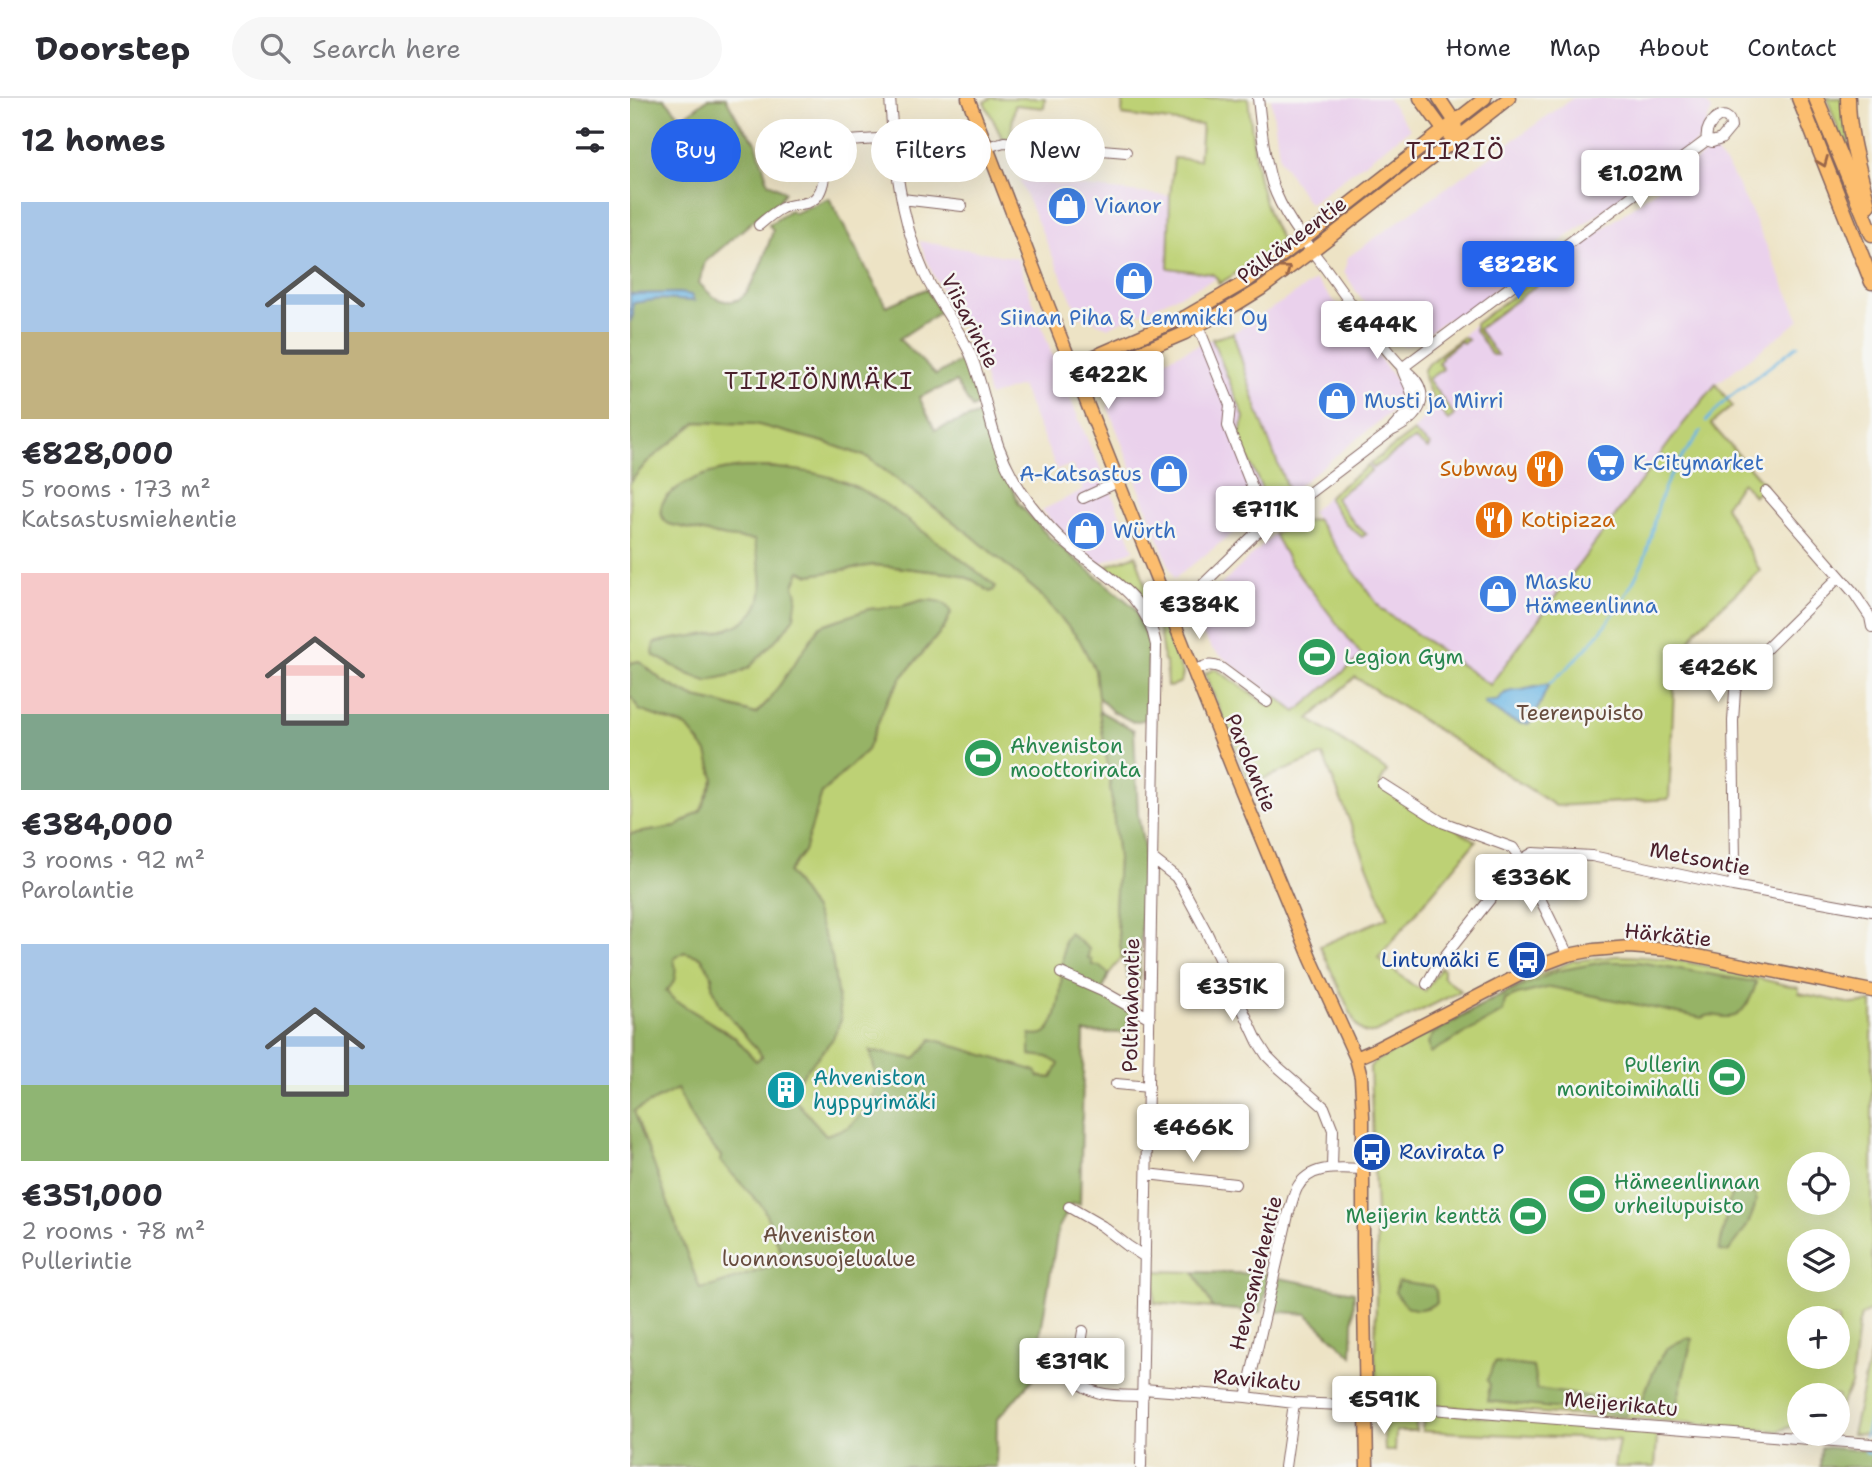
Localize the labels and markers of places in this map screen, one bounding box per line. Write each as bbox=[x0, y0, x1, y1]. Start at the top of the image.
pin: €1.02M bbox=[1583, 150, 1697, 210]
shop icon: Vianor bbox=[1046, 185, 1088, 227]
place label: Vianor bbox=[1094, 192, 1162, 220]
pin: €828K bbox=[1469, 242, 1567, 301]
shop icon: Siinan Piha & Lemmikki Oy bbox=[1113, 260, 1155, 302]
pin: €444K bbox=[1328, 302, 1426, 361]
place label: Siinan Piha & Lemmikki Oy bbox=[1000, 304, 1268, 332]
pin: €422K bbox=[1059, 352, 1157, 411]
shop icon: Musti ja Mirri bbox=[1316, 380, 1358, 422]
place label: Musti ja Mirri bbox=[1364, 387, 1504, 415]
supermarket icon: K-Citymarket bbox=[1585, 442, 1627, 484]
restaurant icon: Subway bbox=[1524, 448, 1566, 490]
place label: K-Citymarket bbox=[1633, 449, 1764, 477]
shop icon: A-Katsastus bbox=[1148, 453, 1190, 495]
place label: Subway bbox=[1440, 455, 1518, 483]
place label: A-Katsastus bbox=[1019, 460, 1142, 488]
pin: €711K bbox=[1216, 486, 1314, 546]
restaurant icon: Kotipizza bbox=[1473, 499, 1515, 541]
place label: Kotipizza bbox=[1521, 506, 1615, 534]
shop icon: Würth bbox=[1065, 510, 1107, 552]
place label: Würth bbox=[1113, 517, 1176, 545]
place label: Masku Hämeenlinna bbox=[1525, 568, 1658, 620]
shop icon: Masku Hämeenlinna bbox=[1477, 573, 1519, 615]
pin: €384K bbox=[1150, 582, 1248, 641]
sports icon: Legion Gym bbox=[1296, 636, 1338, 678]
place label: Legion Gym bbox=[1344, 643, 1464, 671]
pin: €426K bbox=[1669, 644, 1767, 704]
place label: Ahveniston moottorirata bbox=[1010, 732, 1141, 784]
sports icon: Ahveniston moottorirata bbox=[962, 737, 1004, 779]
pin: €336K bbox=[1482, 854, 1580, 914]
bus stop icon: Lintumäki E bbox=[1506, 939, 1548, 981]
place label: Lintumäki E bbox=[1381, 946, 1500, 974]
pin: €351K bbox=[1183, 964, 1281, 1023]
place label: Pullerin monitoimihalli bbox=[1557, 1051, 1700, 1103]
sports icon: Pullerin monitoimihalli bbox=[1706, 1056, 1748, 1098]
place label: Ahveniston hyppyrimäki bbox=[813, 1064, 937, 1116]
building icon: Ahveniston hyppyrimäki bbox=[765, 1069, 807, 1111]
pin: €466K bbox=[1144, 1104, 1242, 1164]
bus stop icon: Ravirata P bbox=[1351, 1131, 1393, 1173]
place label: Ravirata P bbox=[1399, 1138, 1504, 1166]
place label: Hämeenlinnan urheilupuisto bbox=[1614, 1168, 1760, 1220]
sports icon: Hämeenlinnan urheilupuisto bbox=[1566, 1173, 1608, 1215]
sports icon: Meijerin kenttä bbox=[1507, 1195, 1549, 1237]
place label: Meijerin kenttä bbox=[1346, 1202, 1501, 1230]
pin: €319K bbox=[1023, 1338, 1121, 1398]
pin: €591K bbox=[1335, 1376, 1433, 1436]

